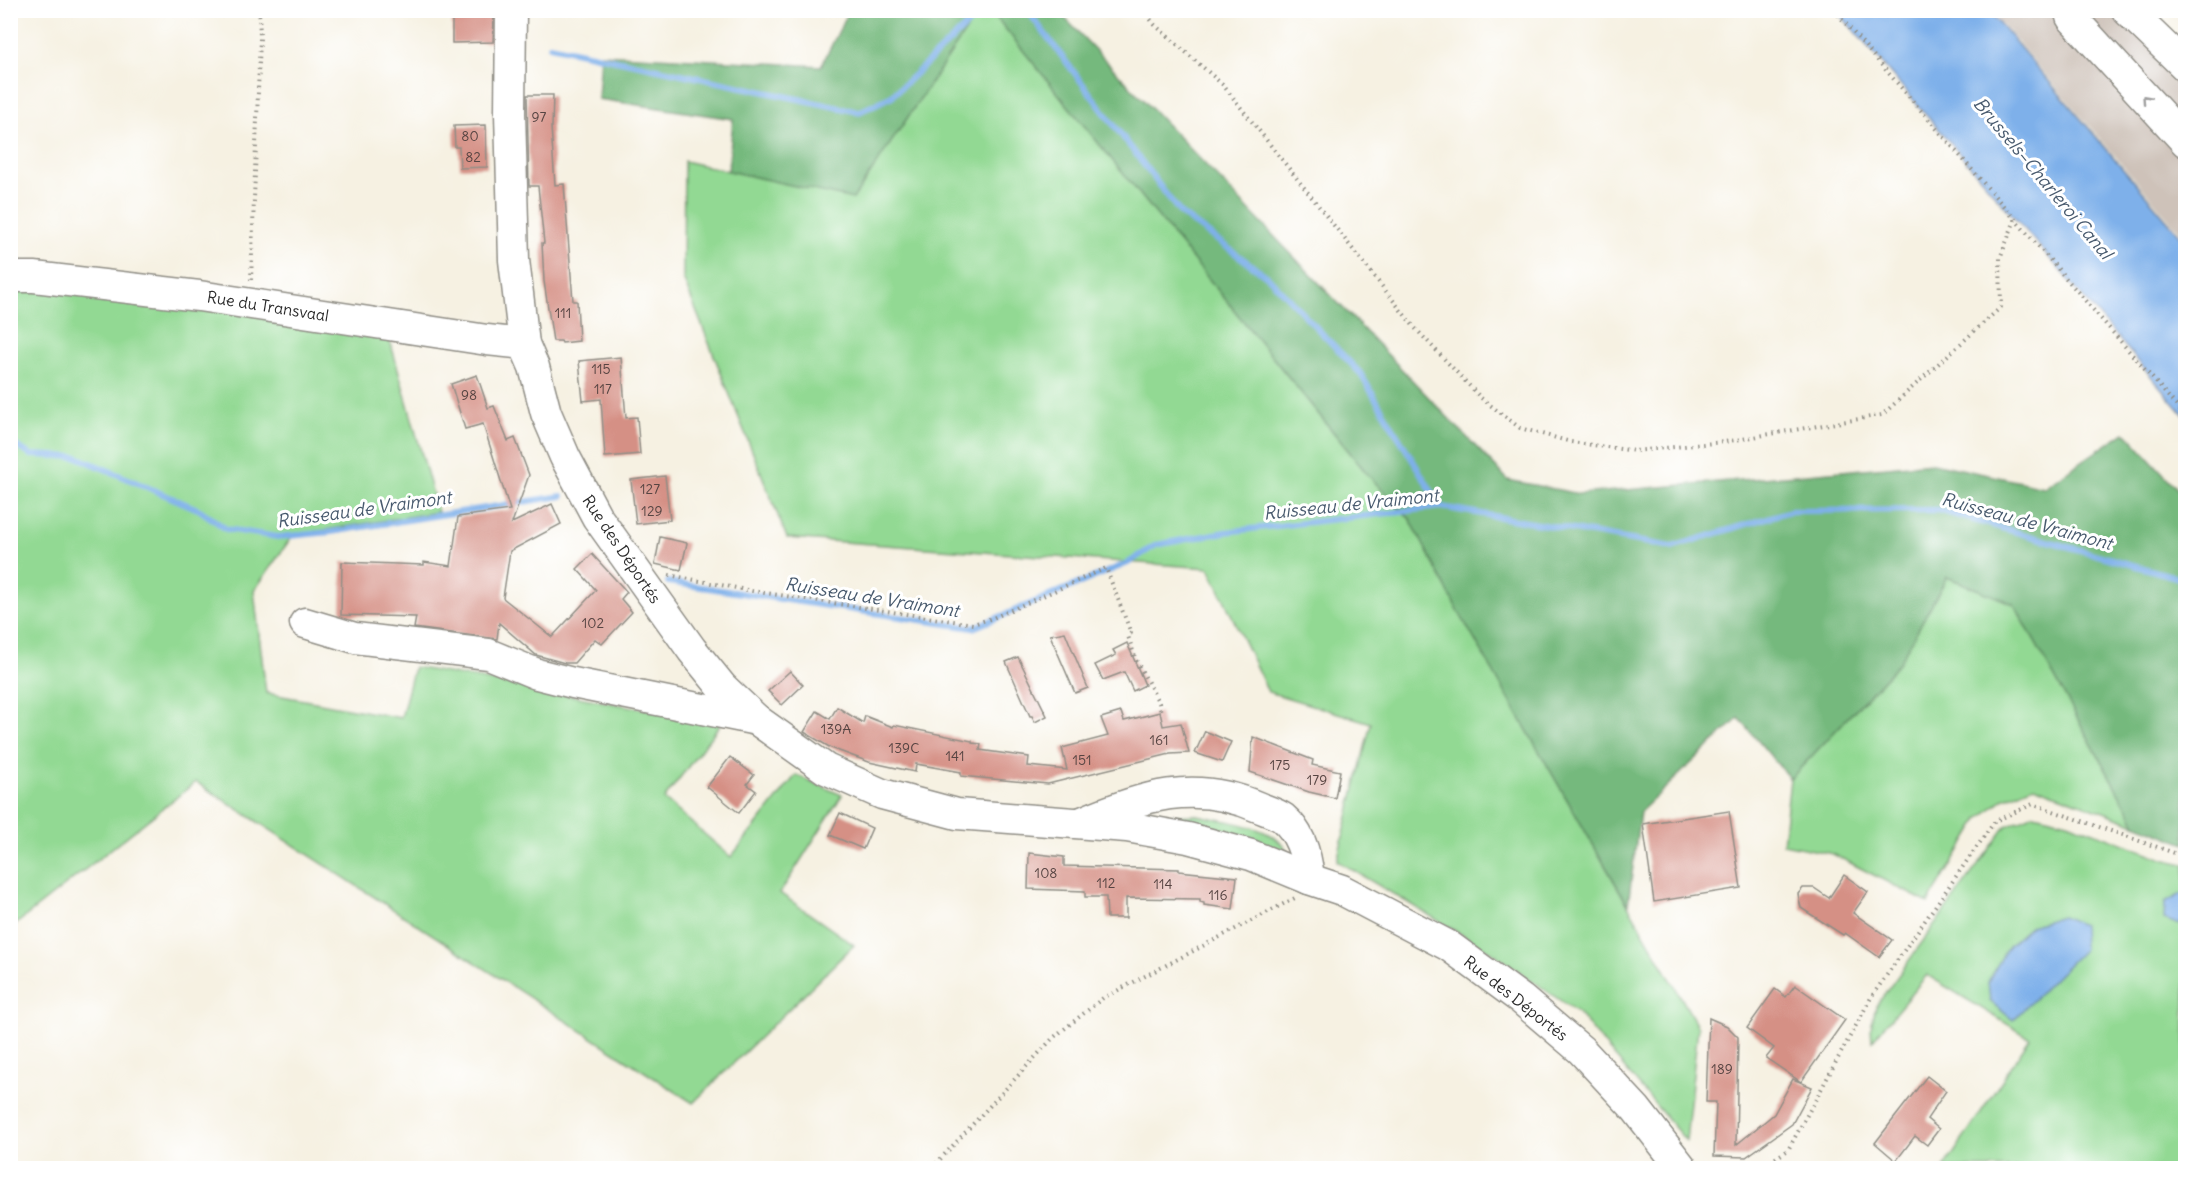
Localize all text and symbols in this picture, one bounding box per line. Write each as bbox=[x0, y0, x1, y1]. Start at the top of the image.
water label: Brussels–Charleroi Canal bbox=[1969, 93, 2119, 266]
one-way arrow bbox=[2142, 95, 2153, 106]
house number: 97 bbox=[532, 108, 547, 126]
house number: 80 bbox=[461, 127, 479, 145]
house number: 82 bbox=[465, 148, 481, 166]
street label: Rue du Transvaal bbox=[206, 286, 330, 326]
house number: 111 bbox=[555, 304, 571, 322]
house number: 115 bbox=[591, 360, 611, 378]
house number: 117 bbox=[594, 380, 612, 398]
house number: 98 bbox=[461, 386, 477, 404]
house number: 127 bbox=[640, 480, 660, 498]
water label: Ruisseau de Vraimont bbox=[1262, 483, 1442, 525]
water label: Ruisseau de Vraimont bbox=[275, 485, 455, 533]
water label: Ruisseau de Vraimont bbox=[1939, 487, 2117, 555]
street label: Rue des Déportés bbox=[578, 491, 666, 607]
house number: 129 bbox=[641, 502, 663, 520]
water label: Ruisseau de Vraimont bbox=[783, 572, 963, 622]
house number: 102 bbox=[582, 614, 605, 632]
house number: 139A bbox=[821, 720, 851, 738]
house number: 161 bbox=[1149, 731, 1169, 749]
house number: 139C bbox=[889, 739, 919, 757]
house number: 141 bbox=[945, 747, 965, 765]
house number: 151 bbox=[1072, 751, 1092, 769]
house number: 175 bbox=[1270, 756, 1290, 774]
house number: 179 bbox=[1307, 771, 1327, 789]
house number: 108 bbox=[1035, 864, 1057, 882]
house number: 112 bbox=[1097, 874, 1116, 892]
house number: 114 bbox=[1153, 875, 1173, 893]
house number: 116 bbox=[1208, 886, 1228, 904]
street label: Rue des Déportés bbox=[1460, 951, 1572, 1045]
house number: 189 bbox=[1711, 1060, 1733, 1078]

